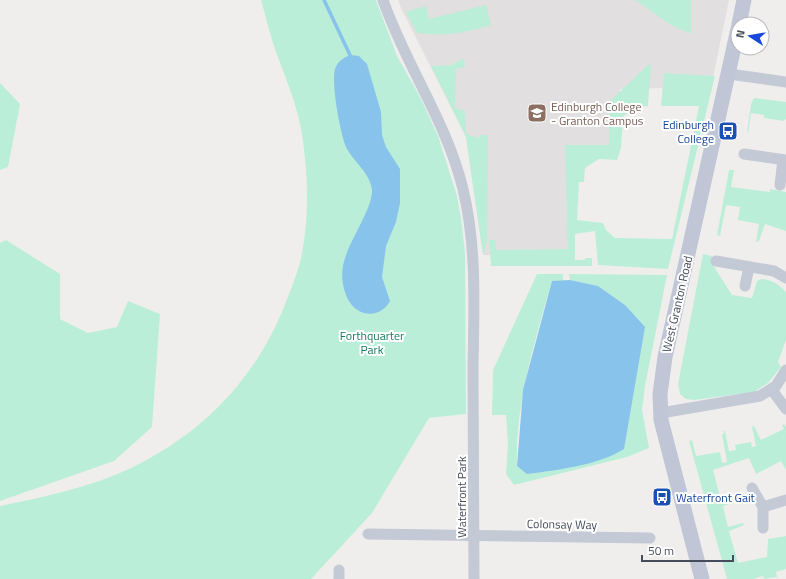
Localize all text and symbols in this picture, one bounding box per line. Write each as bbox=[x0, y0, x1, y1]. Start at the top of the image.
north arrow bbox=[730, 16, 770, 56]
text: N bbox=[732, 29, 749, 39]
place label: Edinburgh College - Granton Campus bbox=[551, 97, 644, 130]
school or university icon: Edinburgh College - Granton Campus bbox=[526, 102, 548, 124]
place label: Edinburgh College bbox=[663, 115, 714, 148]
bus stop icon: Edinburgh College bbox=[717, 120, 739, 142]
street label: West Granton Road bbox=[657, 254, 697, 354]
park label: Forthquarter Park bbox=[340, 326, 404, 359]
street label: Waterfront Park bbox=[452, 456, 471, 538]
bus stop icon: Waterfront Gait bbox=[651, 486, 673, 508]
place label: Waterfront Gait bbox=[676, 488, 756, 507]
street label: Colonsay Way bbox=[527, 514, 598, 534]
scale bar bbox=[642, 537, 733, 563]
text: 50 m bbox=[648, 541, 674, 560]

